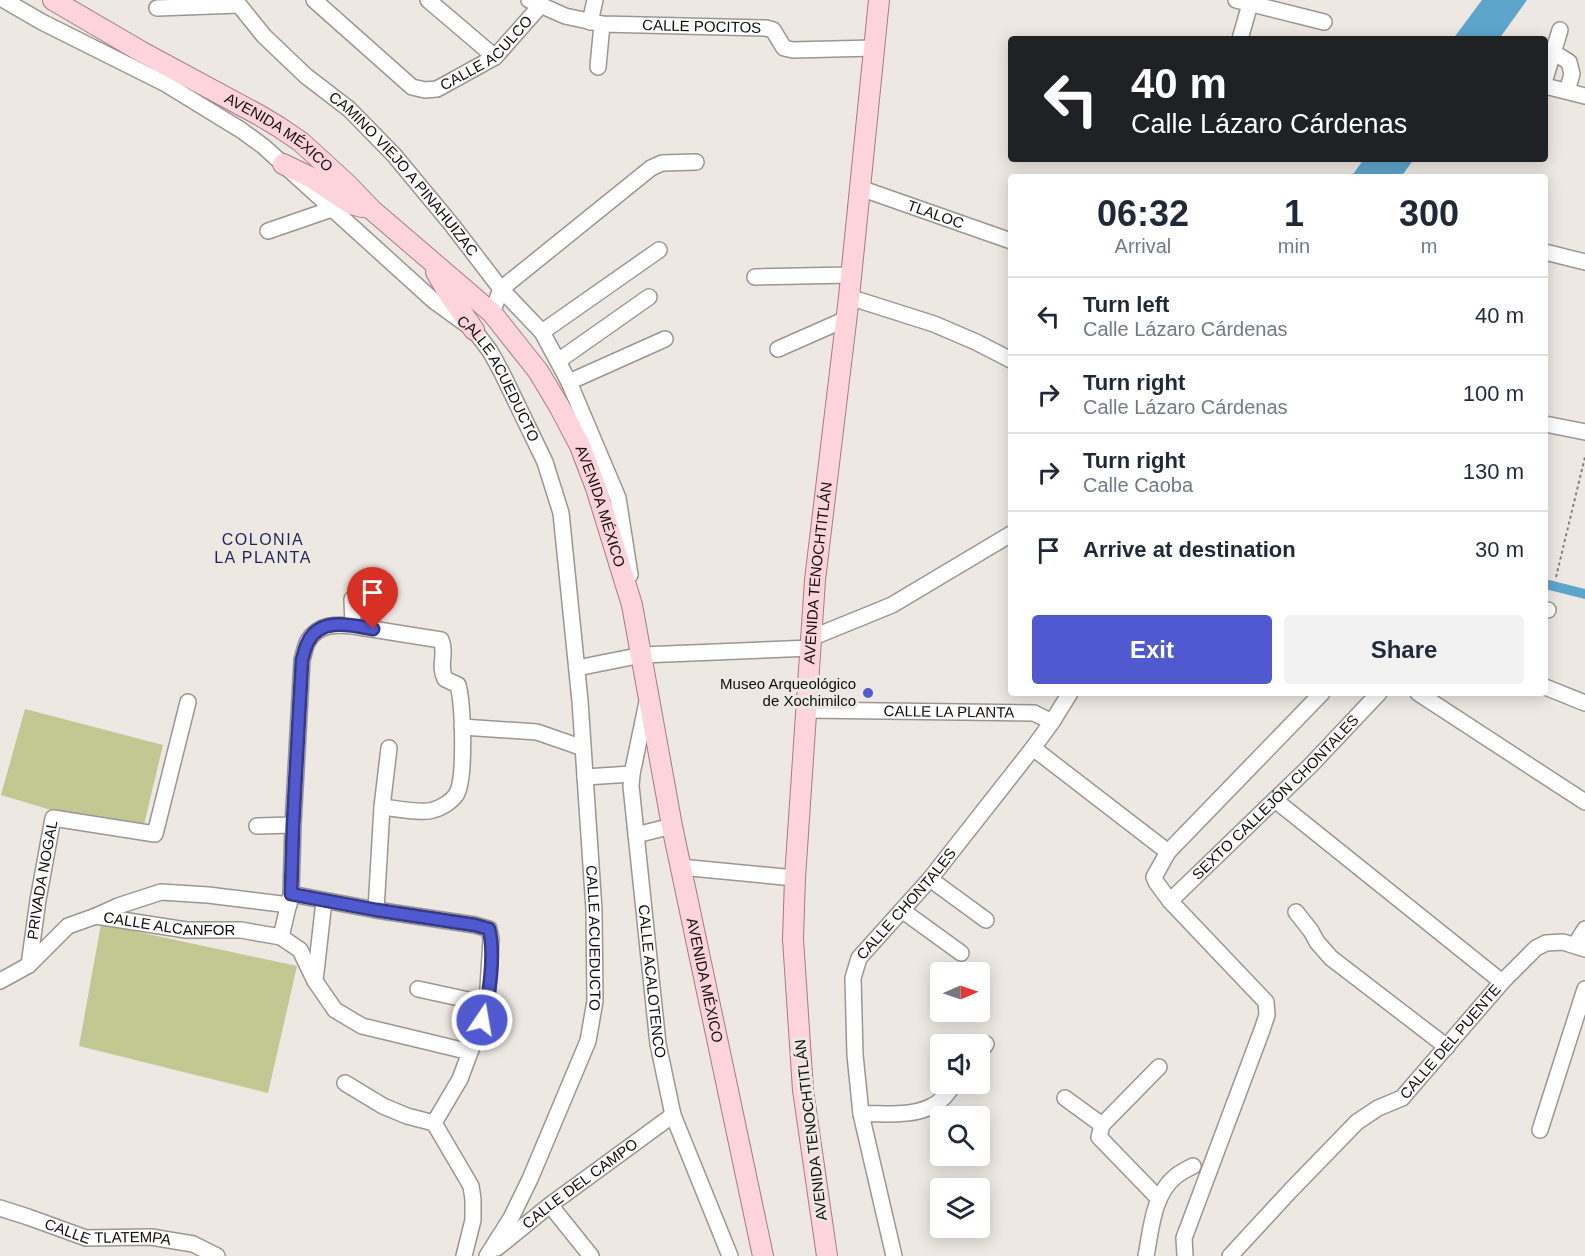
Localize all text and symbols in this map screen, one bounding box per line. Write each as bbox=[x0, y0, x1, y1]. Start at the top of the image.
street label: CALLE ACULCO bbox=[437, 12, 535, 94]
street label: CALLE POCITOS bbox=[642, 16, 761, 36]
icon: left bbox=[1032, 60, 1110, 138]
text: 40 m bbox=[1131, 60, 1227, 107]
street label: CAMINO VIEJO A PINAHUIZAC bbox=[326, 88, 482, 259]
street label: AVENIDA MÉXICO bbox=[222, 89, 336, 175]
text: Calle Lázaro Cárdenas bbox=[1131, 109, 1407, 139]
text: 06:32 bbox=[1097, 193, 1189, 234]
text: 1 bbox=[1284, 193, 1304, 234]
text: 300 bbox=[1399, 193, 1459, 234]
street label: TLALOC bbox=[905, 196, 966, 232]
text: Arrival bbox=[1115, 235, 1171, 257]
text: min bbox=[1278, 235, 1310, 257]
text: m bbox=[1421, 235, 1437, 257]
text: Turn left bbox=[1083, 292, 1169, 317]
icon: left bbox=[1032, 300, 1065, 333]
text: 40 m bbox=[1475, 303, 1524, 328]
street label: CALLE ACUEDUCTO bbox=[454, 312, 543, 444]
text: Calle Lázaro Cárdenas bbox=[1083, 318, 1288, 340]
text: Turn right bbox=[1083, 370, 1185, 395]
icon: right bbox=[1032, 378, 1065, 411]
text: 100 m bbox=[1463, 381, 1524, 406]
text: Calle Lázaro Cárdenas bbox=[1083, 396, 1288, 418]
street label: AVENIDA MÉXICO bbox=[572, 443, 629, 569]
text: Turn right bbox=[1083, 448, 1185, 473]
icon: right bbox=[1032, 456, 1065, 489]
text: 130 m bbox=[1463, 459, 1524, 484]
text: Calle Caoba bbox=[1083, 474, 1193, 496]
street label: AVENIDA TENOCHTITLÁN bbox=[800, 481, 835, 665]
district label: COLONIA LA PLANTA bbox=[214, 531, 312, 566]
icon: arrive bbox=[1032, 534, 1065, 567]
text: Arrive at destination bbox=[1083, 537, 1296, 562]
text: 30 m bbox=[1475, 537, 1524, 562]
pin bbox=[347, 567, 398, 629]
icon: arrive bbox=[356, 576, 389, 609]
button: Exit bbox=[1032, 615, 1272, 684]
button: Share bbox=[1284, 615, 1524, 684]
place label: Museo Arqueológico de Xochimilco bbox=[720, 675, 856, 709]
marker: Museo Arqueológico de Xochimilco bbox=[861, 686, 875, 700]
street label: CALLE LA PLANTA bbox=[884, 702, 1014, 721]
street label: SEXTO CALLEJÓN CHONTALES bbox=[1189, 711, 1362, 883]
street label: PRIVADA NOGAL bbox=[24, 819, 60, 941]
street label: CALLE CHONTALES bbox=[853, 844, 959, 963]
street label: CALLE ACUEDUCTO bbox=[583, 865, 604, 1012]
street label: CALLE ACALOTENCO bbox=[635, 904, 670, 1060]
street label: CALLE ALCANFOR bbox=[102, 908, 235, 938]
street label: AVENIDA MÉXICO bbox=[684, 916, 727, 1044]
north arrow bbox=[930, 962, 990, 1022]
map controls bbox=[930, 962, 990, 1238]
street label: CALLE DEL PUENTE bbox=[1396, 981, 1504, 1102]
position arrow bbox=[450, 988, 514, 1052]
button: sound bbox=[930, 1034, 990, 1094]
street label: AVENIDA TENOCHTITLÁN bbox=[791, 1038, 830, 1222]
button: search bbox=[930, 1106, 990, 1166]
street label: CALLE DEL CAMPO bbox=[519, 1135, 641, 1232]
button: layers bbox=[930, 1178, 990, 1238]
street label: CALLE TLATEMPA bbox=[43, 1215, 172, 1248]

